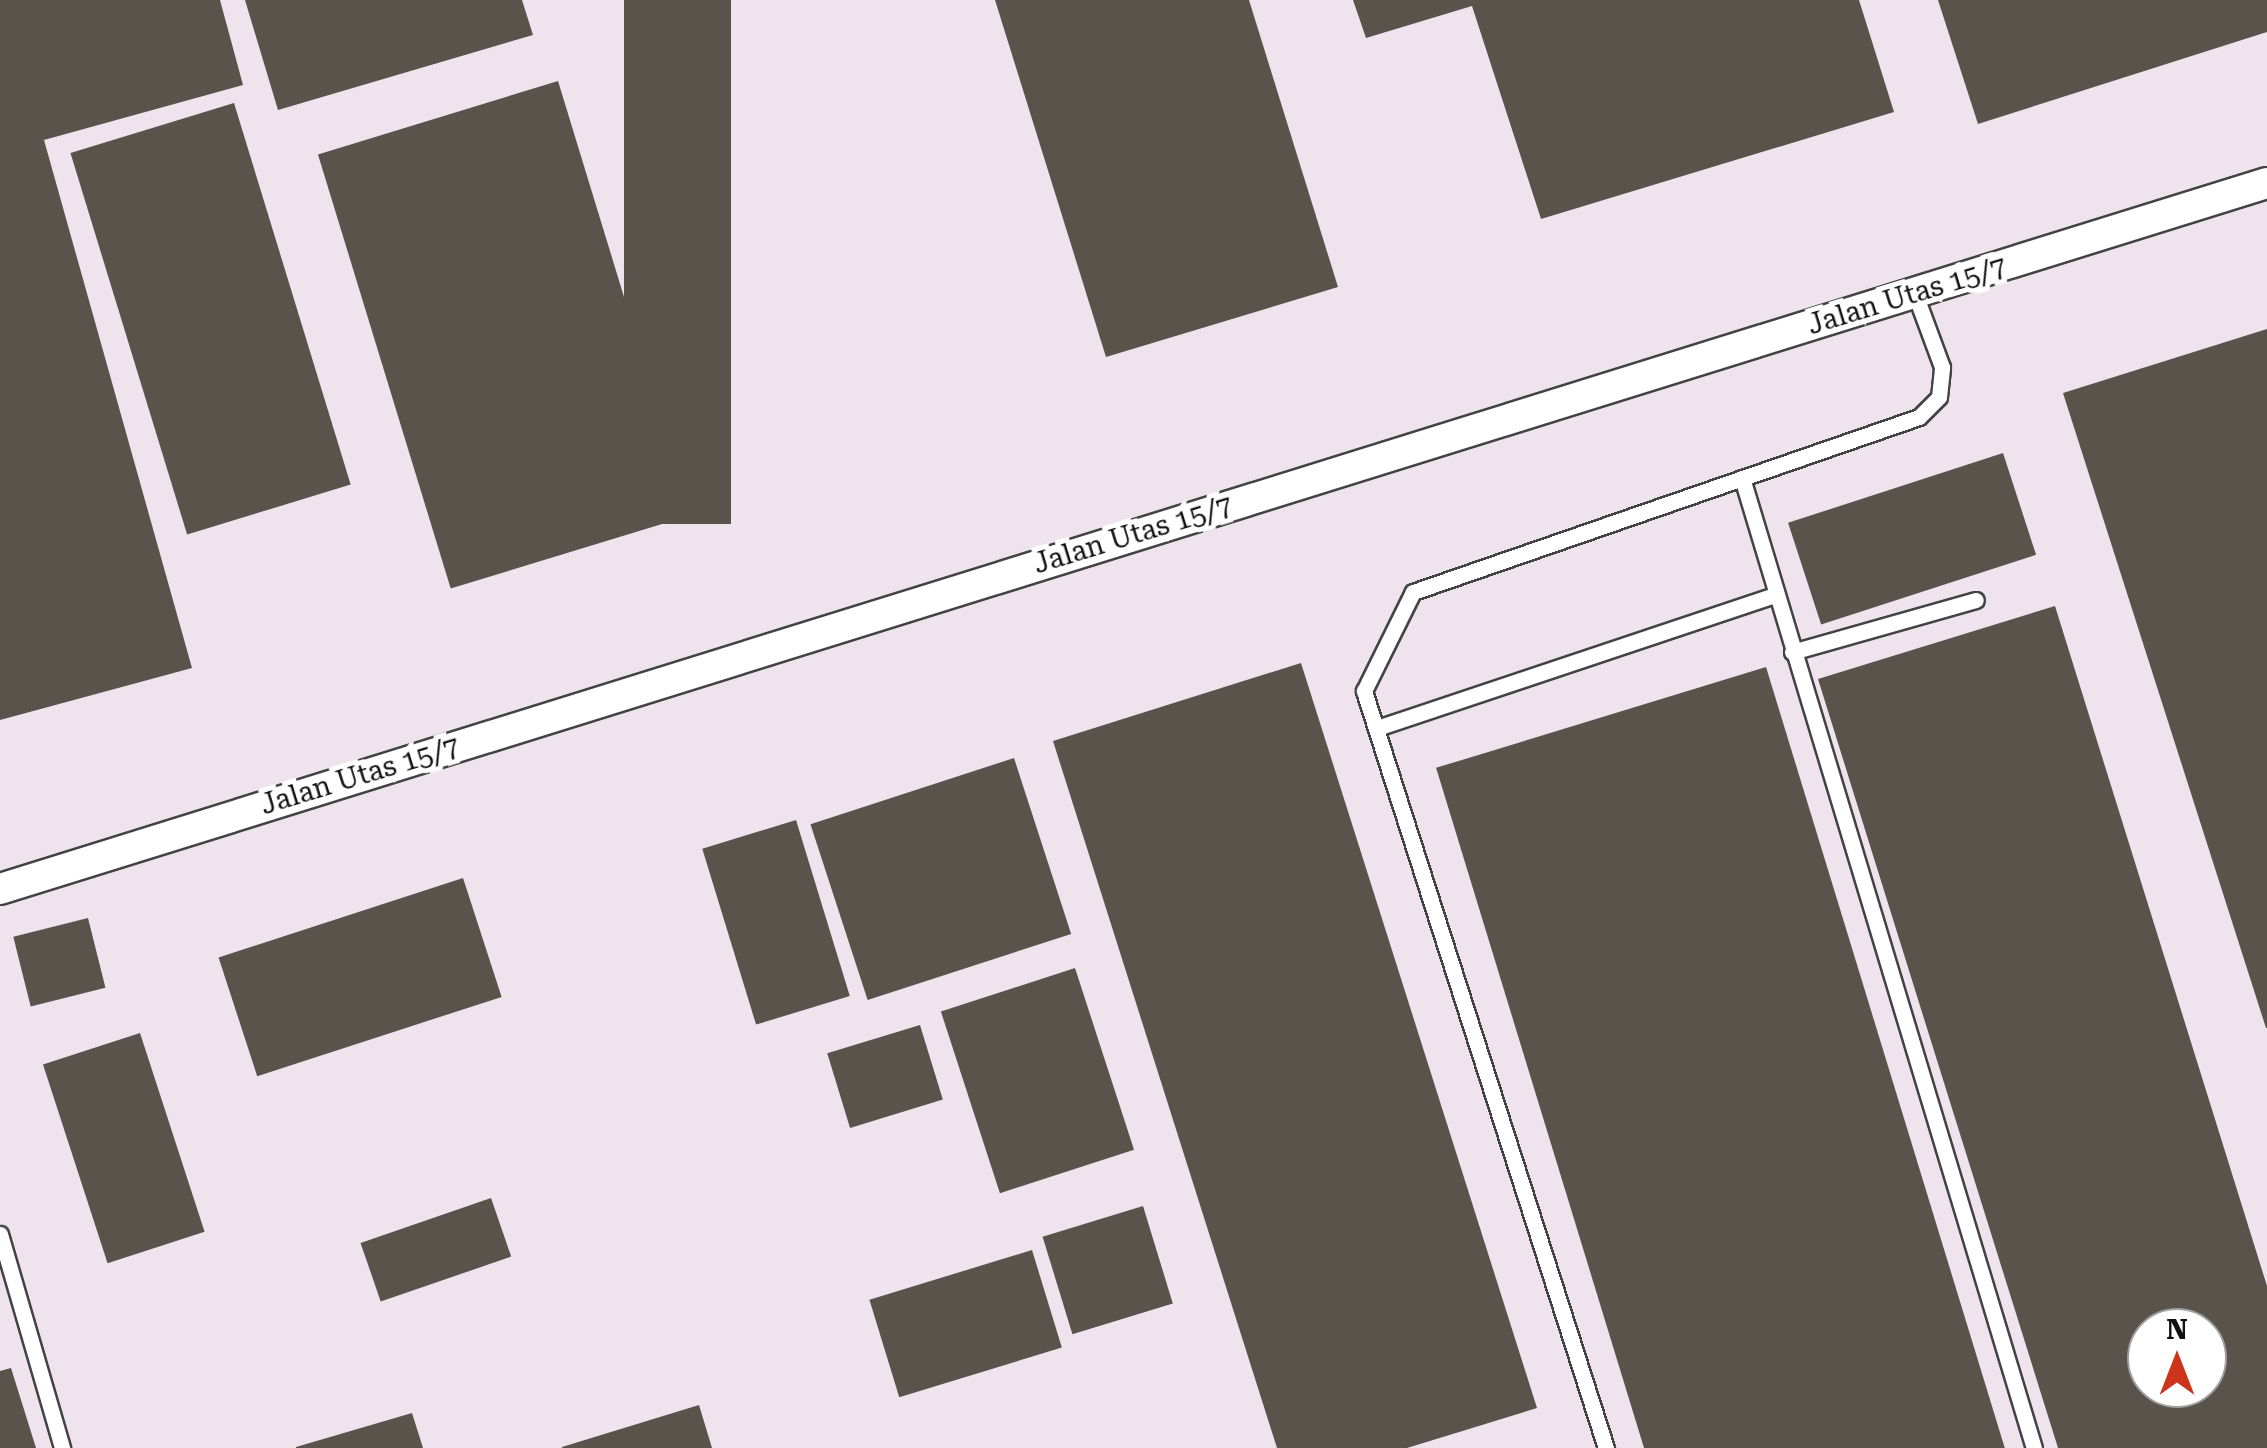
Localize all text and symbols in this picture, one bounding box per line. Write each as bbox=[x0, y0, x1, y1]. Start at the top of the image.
street label: Jalan Utas 15/7 bbox=[1804, 250, 2010, 342]
street label: Jalan Utas 15/7 bbox=[1030, 489, 1236, 581]
street label: Jalan Utas 15/7 bbox=[257, 730, 463, 822]
north arrow bbox=[2127, 1308, 2227, 1408]
text: N bbox=[2166, 1313, 2188, 1346]

